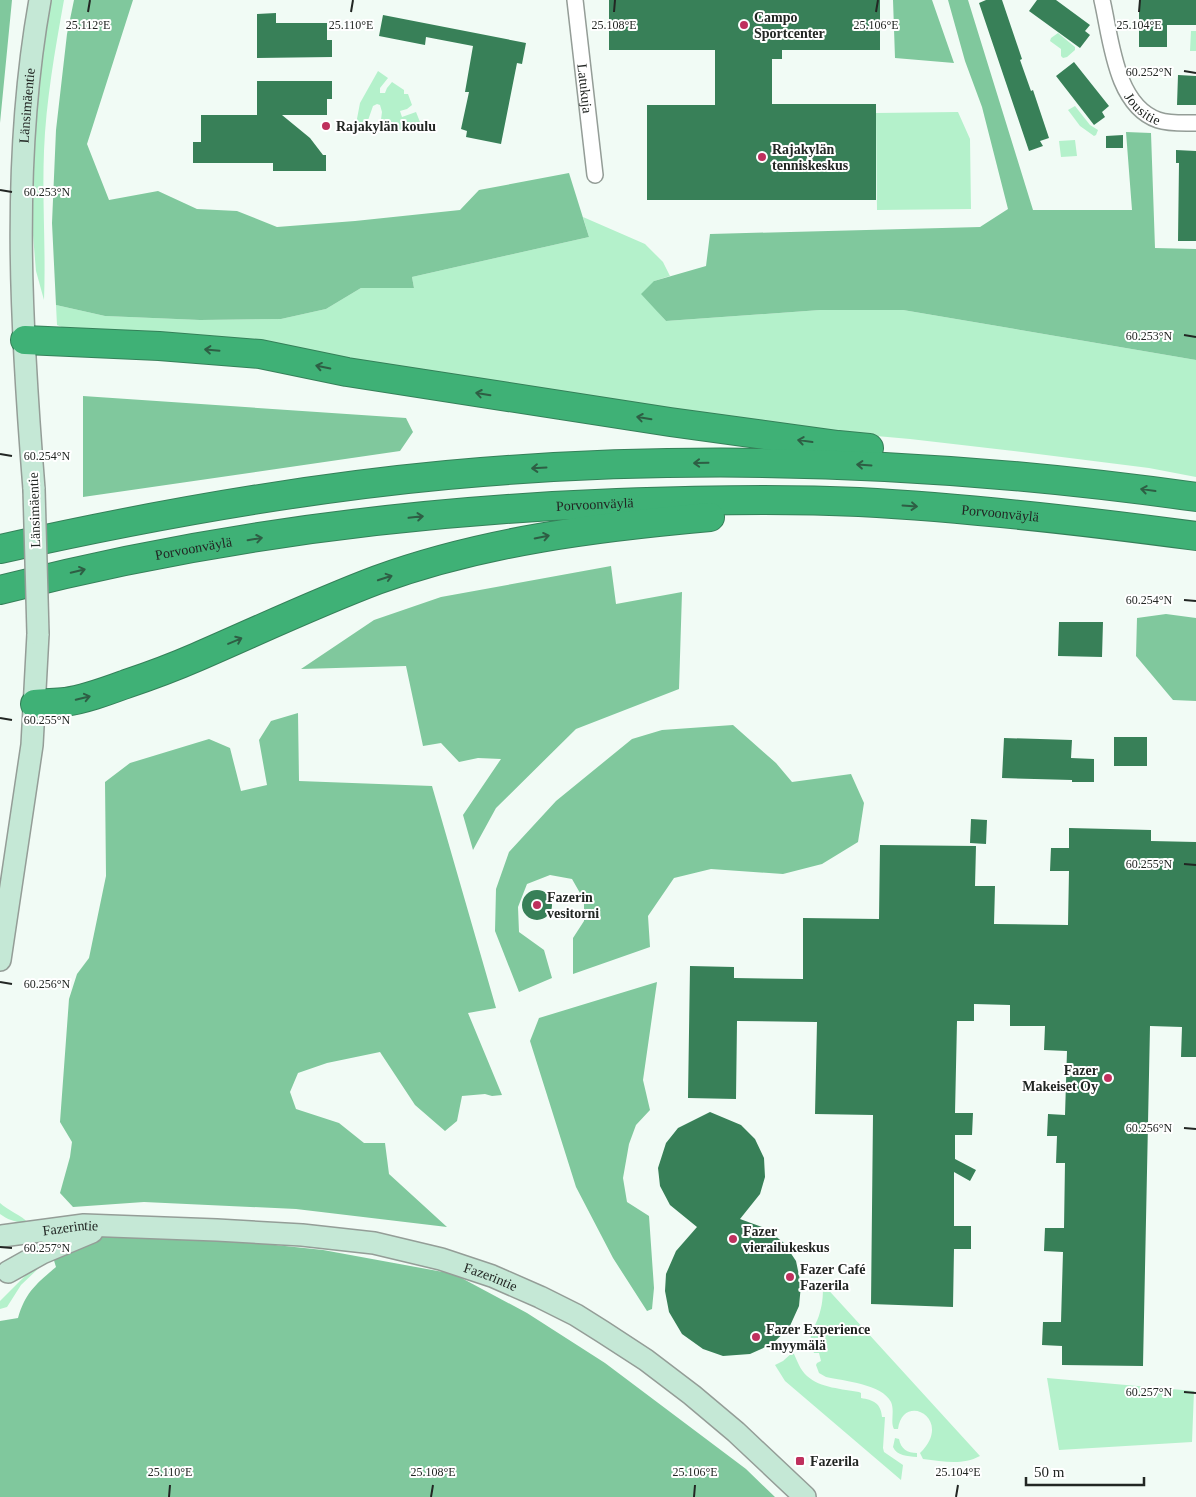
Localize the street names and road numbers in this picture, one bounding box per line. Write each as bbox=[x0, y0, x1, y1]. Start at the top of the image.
street label: Latukuja bbox=[574, 63, 595, 115]
street label: Länsimäentie bbox=[17, 67, 38, 144]
street label: Jousitie bbox=[1121, 90, 1162, 128]
street label: Länsimäentie bbox=[26, 472, 43, 548]
street label: Porvoonväylä bbox=[556, 495, 635, 514]
street label: Porvoonväylä bbox=[961, 502, 1040, 525]
street label: Porvoonväylä bbox=[154, 534, 234, 563]
street label: Fazerintie bbox=[42, 1218, 99, 1238]
street label: Fazerintie bbox=[462, 1260, 519, 1294]

